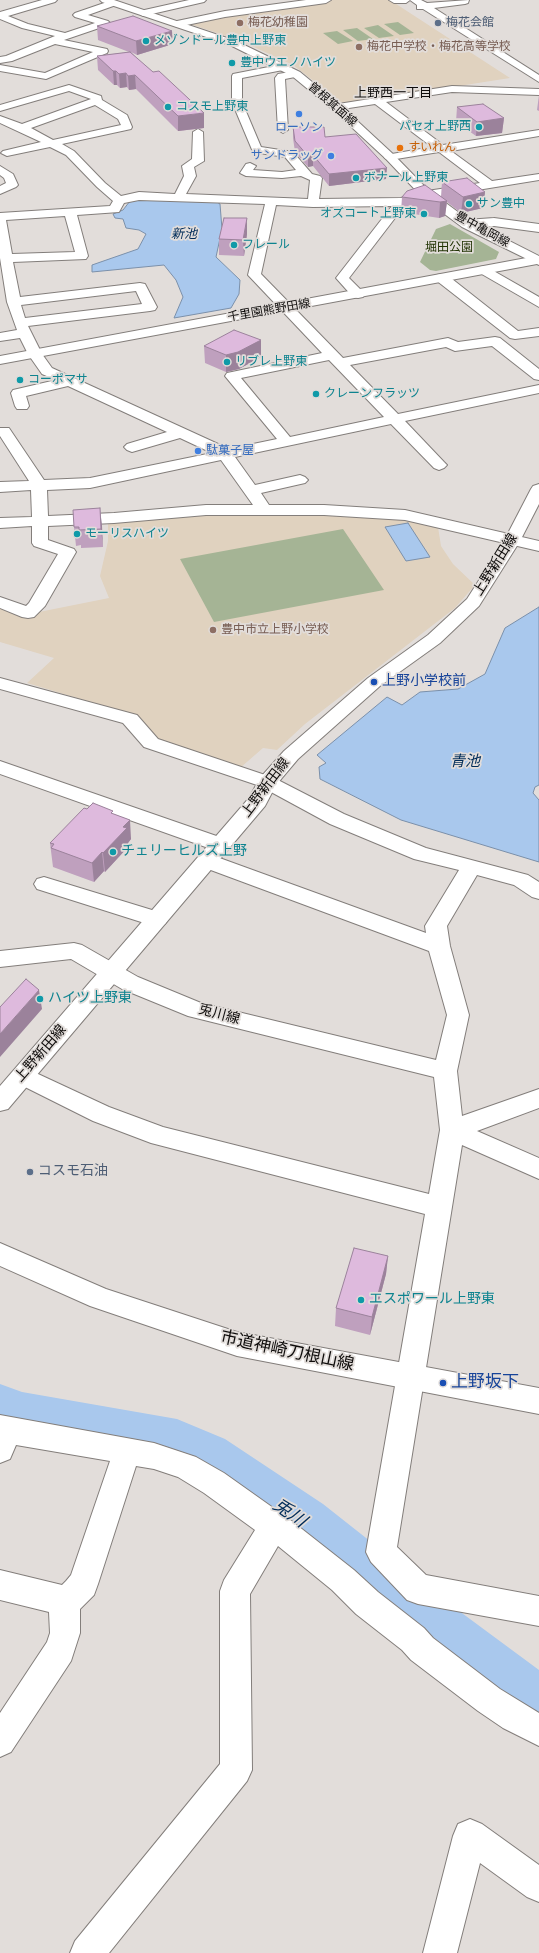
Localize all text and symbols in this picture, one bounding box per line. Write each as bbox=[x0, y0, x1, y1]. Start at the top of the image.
place label: 梅花幼稚園 bbox=[248, 16, 308, 30]
place label: 梅花会館 bbox=[446, 16, 494, 30]
marker: 梅花幼稚園 bbox=[235, 18, 245, 28]
marker: 梅花会館 bbox=[433, 18, 443, 28]
place label: メゾンドール豊中上野東 bbox=[154, 34, 286, 48]
marker: メゾンドール豊中上野東 bbox=[141, 36, 151, 46]
place label: 梅花中学校・梅花高等学校 bbox=[367, 40, 511, 54]
marker: 梅花中学校・梅花高等学校 bbox=[354, 42, 364, 52]
place label: 豊中ウエノハイツ bbox=[240, 56, 336, 70]
marker: 豊中ウエノハイツ bbox=[227, 58, 237, 68]
street label: 曽根箕面線 bbox=[305, 80, 359, 130]
district label: 上野西一丁目 bbox=[354, 86, 432, 102]
place label: コスモ上野東 bbox=[176, 100, 248, 114]
marker: コスモ上野東 bbox=[163, 102, 173, 112]
marker: ローソン bbox=[294, 109, 304, 119]
place label: パセオ上野西 bbox=[399, 120, 471, 134]
place label: ローソン bbox=[275, 121, 323, 135]
marker: パセオ上野西 bbox=[474, 122, 484, 132]
place label: すいれん bbox=[408, 141, 456, 155]
marker: すいれん bbox=[395, 143, 405, 153]
place label: サンドラッグ bbox=[251, 149, 323, 163]
marker: サンドラッグ bbox=[326, 151, 336, 161]
place label: ボナール上野東 bbox=[364, 171, 448, 185]
marker: ボナール上野東 bbox=[351, 173, 361, 183]
place label: サン豊中 bbox=[477, 197, 525, 211]
marker: サン豊中 bbox=[464, 199, 474, 209]
place label: オズコート上野東 bbox=[320, 207, 416, 221]
marker: オズコート上野東 bbox=[419, 209, 429, 219]
street label: 豊中亀岡線 bbox=[452, 209, 512, 251]
water label: 新池 bbox=[171, 227, 197, 243]
place label: フレール bbox=[242, 238, 290, 252]
marker: フレール bbox=[229, 240, 239, 250]
park label: 堀田公園 bbox=[425, 241, 473, 255]
street label: 千里園熊野田線 bbox=[226, 297, 312, 325]
place label: リブレ上野東 bbox=[235, 355, 307, 369]
marker: リブレ上野東 bbox=[222, 357, 232, 367]
place label: コーポマサ bbox=[28, 373, 88, 387]
marker: コーポマサ bbox=[15, 375, 25, 385]
place label: クレーンフラッツ bbox=[324, 387, 420, 401]
marker: クレーンフラッツ bbox=[311, 389, 321, 399]
place label: 駄菓子屋 bbox=[206, 444, 254, 458]
marker: 駄菓子屋 bbox=[193, 446, 203, 456]
place label: モーリスハイツ bbox=[85, 527, 169, 541]
marker: モーリスハイツ bbox=[72, 529, 82, 539]
street label: 上野新田線 bbox=[470, 531, 522, 599]
place label: 豊中市立上野小学校 bbox=[221, 623, 329, 637]
marker: 豊中市立上野小学校 bbox=[208, 625, 218, 635]
place label: 上野小学校前 bbox=[382, 674, 466, 690]
marker: 上野小学校前 bbox=[369, 677, 379, 687]
water label: 青池 bbox=[450, 753, 480, 771]
street label: 上野新田線 bbox=[238, 755, 294, 821]
place label: チェリーヒルズ上野 bbox=[121, 844, 247, 860]
marker: チェリーヒルズ上野 bbox=[108, 847, 118, 857]
place label: ハイツ上野東 bbox=[48, 991, 132, 1007]
marker: ハイツ上野東 bbox=[35, 994, 45, 1004]
street label: 兎川線 bbox=[197, 1001, 241, 1029]
street label: 上野新田線 bbox=[12, 1022, 70, 1086]
place label: コスモ石油 bbox=[38, 1164, 108, 1180]
marker: コスモ石油 bbox=[25, 1167, 35, 1177]
place label: エスポワール上野東 bbox=[369, 1292, 495, 1308]
marker: エスポワール上野東 bbox=[356, 1295, 366, 1305]
street label: 市道神崎刀根山線 bbox=[218, 1328, 356, 1376]
place label: 上野坂下 bbox=[451, 1373, 519, 1393]
marker: 上野坂下 bbox=[438, 1378, 448, 1388]
water label: 兎川 bbox=[268, 1495, 310, 1533]

